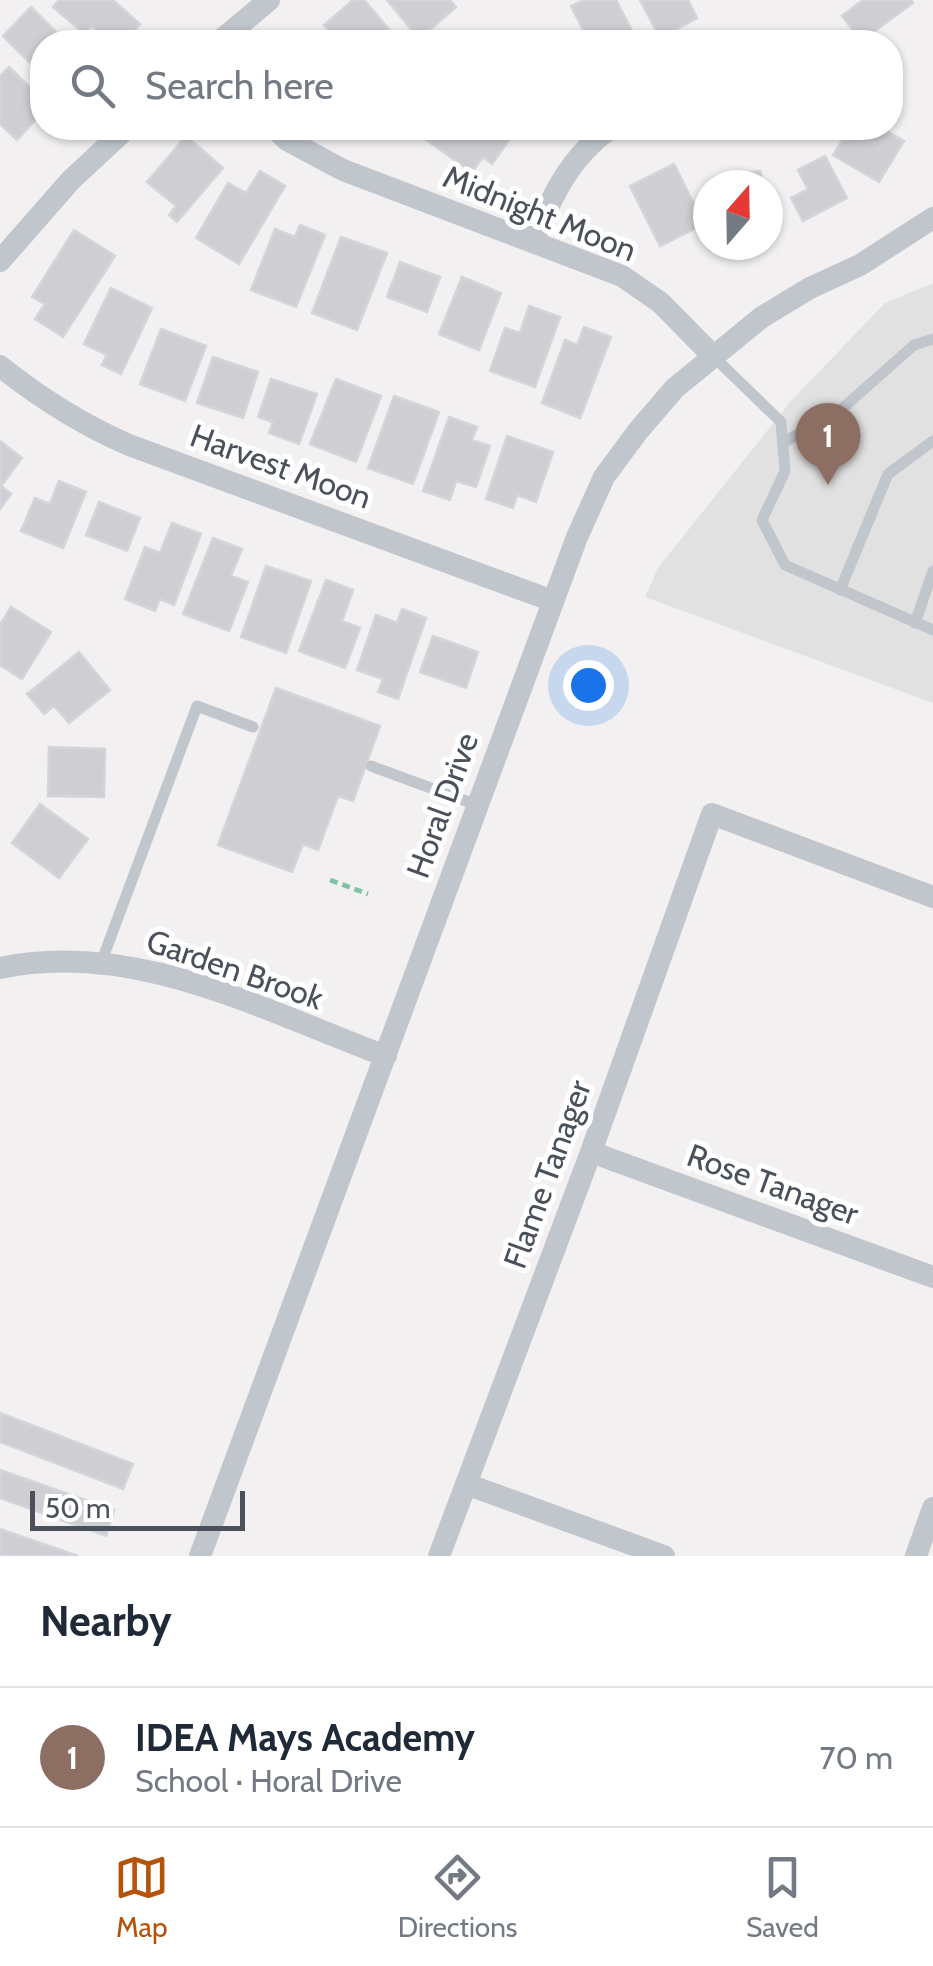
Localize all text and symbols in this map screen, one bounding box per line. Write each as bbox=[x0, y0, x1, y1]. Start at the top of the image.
search box bbox=[30, 30, 903, 140]
icon: search bbox=[65, 58, 120, 113]
text: Search here bbox=[145, 62, 334, 109]
street label: Midnight Moon bbox=[438, 157, 642, 269]
north arrow bbox=[693, 170, 783, 260]
pin: 1 bbox=[796, 402, 860, 485]
street label: Harvest Moon bbox=[185, 415, 377, 517]
your location bbox=[563, 660, 614, 711]
street label: Horal Drive bbox=[398, 727, 486, 883]
street label: Garden Brook bbox=[142, 921, 329, 1018]
street label: Flame Tanager bbox=[495, 1074, 599, 1273]
street label: Rose Tanager bbox=[682, 1135, 865, 1233]
scale bar bbox=[30, 1486, 245, 1530]
text: 50 m bbox=[45, 1491, 111, 1525]
text: Nearby bbox=[40, 1595, 172, 1647]
text: IDEA Mays Academy bbox=[135, 1714, 475, 1761]
text: 1 bbox=[67, 1738, 78, 1777]
text: 70 m bbox=[820, 1738, 893, 1777]
text: School · Horal Drive bbox=[135, 1761, 402, 1800]
tab: Map bbox=[114, 1850, 169, 1944]
tab: Directions bbox=[398, 1850, 517, 1944]
tab: Saved bbox=[746, 1850, 819, 1944]

